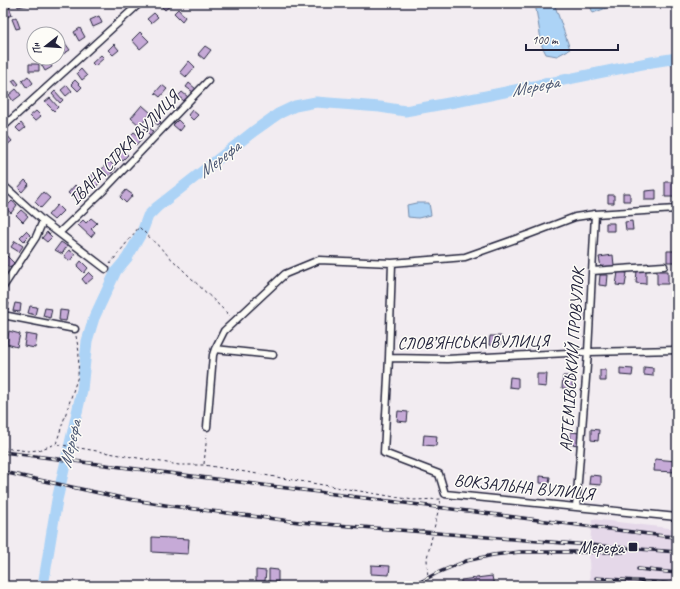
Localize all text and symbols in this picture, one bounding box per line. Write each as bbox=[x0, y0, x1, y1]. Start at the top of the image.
north arrow bbox=[26, 26, 66, 66]
scale bar bbox=[526, 26, 618, 52]
text: 100 m bbox=[532, 32, 559, 48]
text: Пн bbox=[28, 40, 45, 56]
water label: Мерефа bbox=[509, 70, 563, 101]
street label: ІВАНА СІРКА ВУЛИЦЯ bbox=[65, 85, 185, 209]
water label: Мерефа bbox=[193, 134, 247, 182]
street label: АРТЕМІВСЬКИЙ ПРОВУЛОК bbox=[555, 265, 589, 452]
street label: СЛОВ’ЯНСЬКА ВУЛИЦЯ bbox=[397, 330, 551, 354]
water label: Мерефа bbox=[54, 416, 87, 470]
street label: ВОКЗАЛЬНА ВУЛИЦЯ bbox=[453, 469, 598, 505]
place label: Мерефа bbox=[579, 537, 626, 558]
marker: Мерефа bbox=[627, 541, 639, 553]

